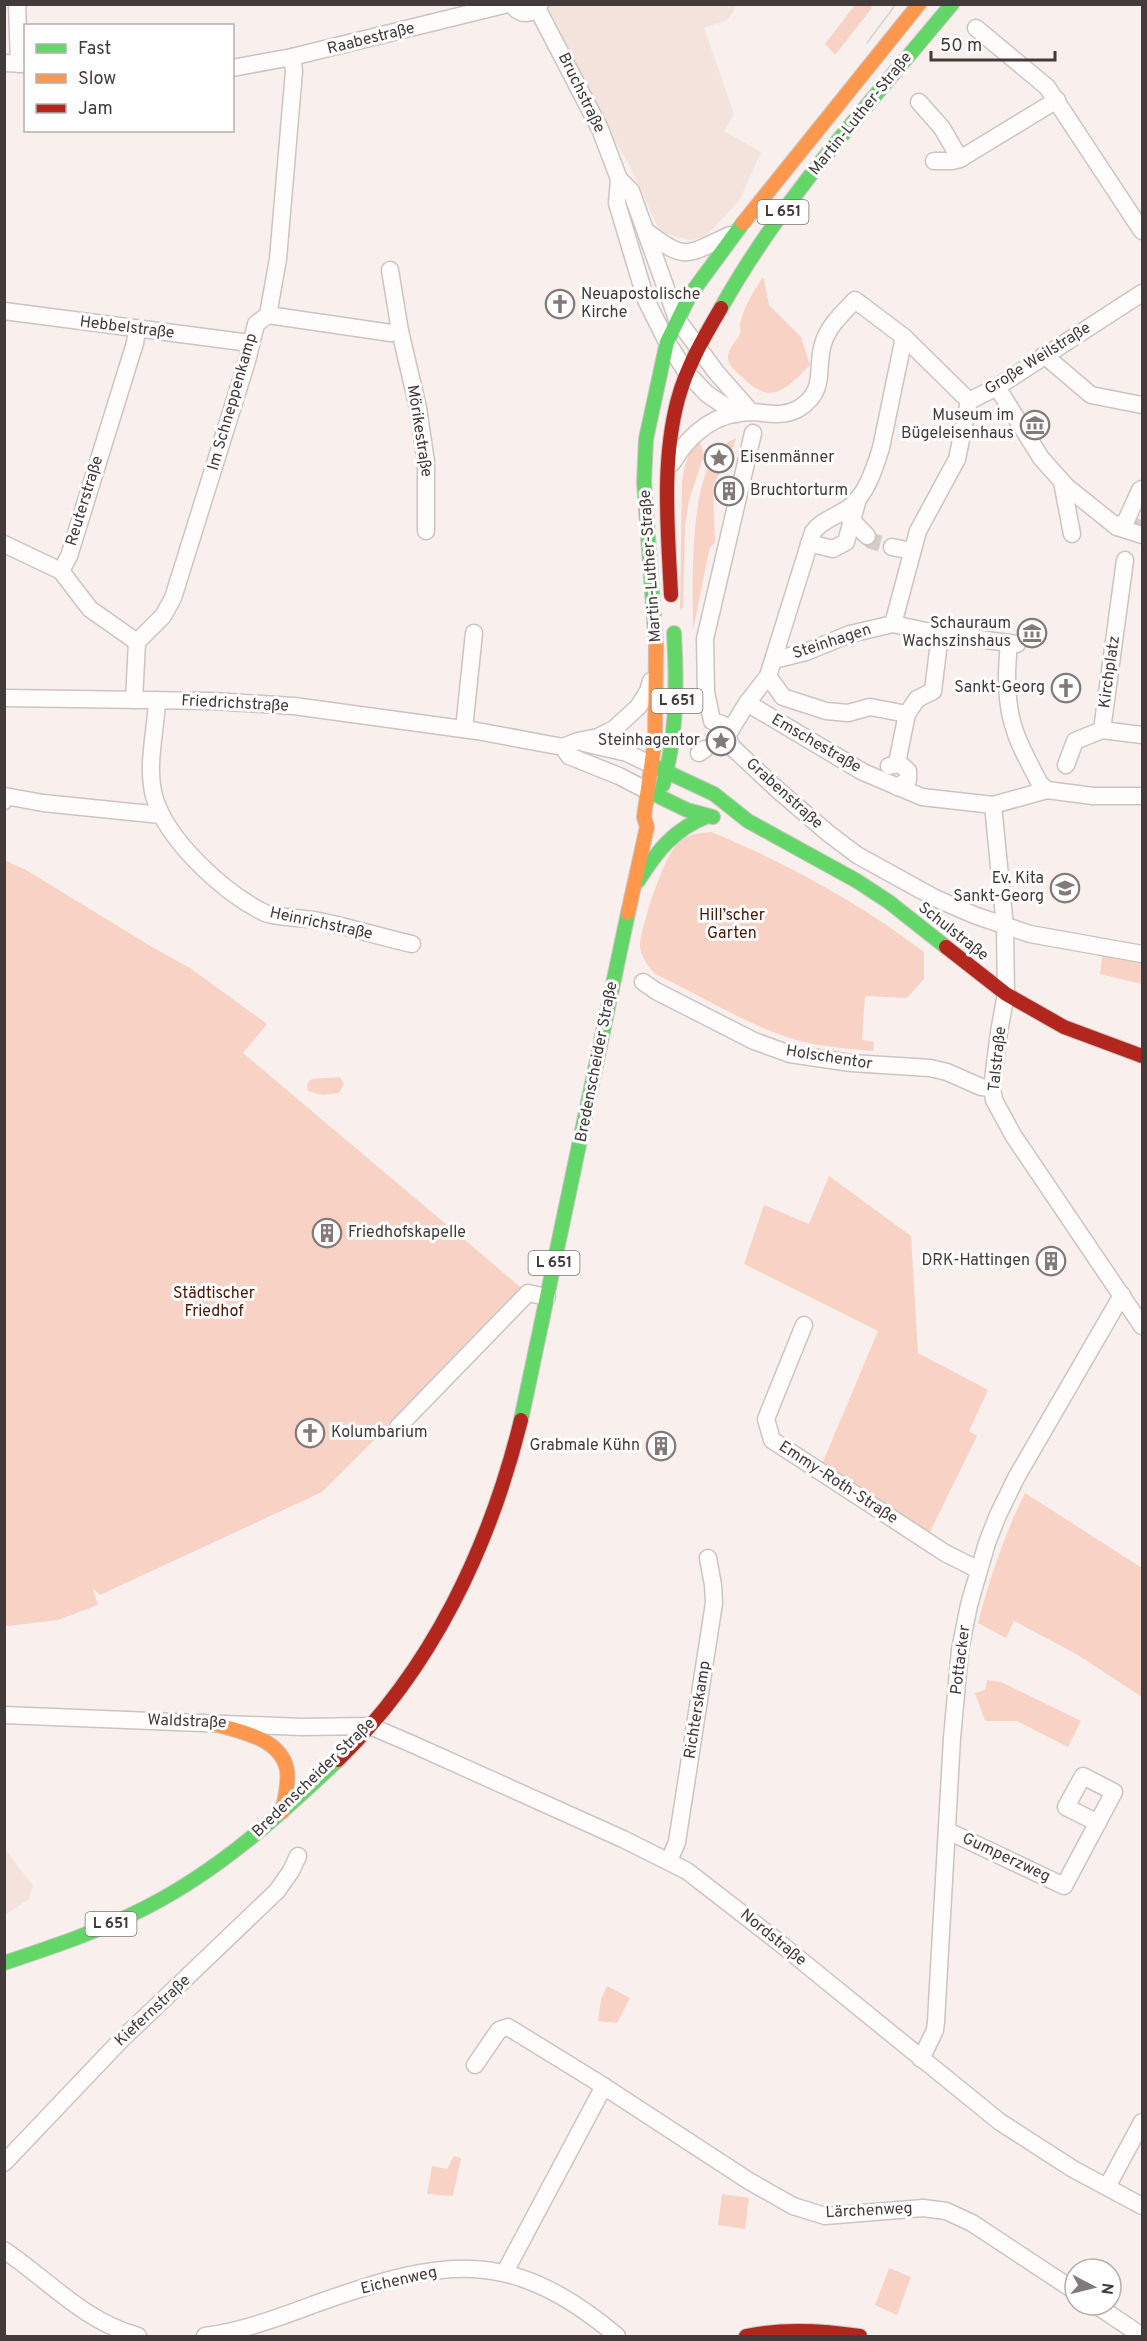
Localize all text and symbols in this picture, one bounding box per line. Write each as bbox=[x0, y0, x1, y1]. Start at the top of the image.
street label: Raabestraße bbox=[325, 18, 417, 60]
legend bbox=[24, 24, 234, 132]
scale bar bbox=[931, 24, 1056, 62]
text: 50 m bbox=[940, 35, 982, 58]
text: Fast bbox=[78, 38, 111, 61]
street label: Martin-Luther-Straße bbox=[805, 48, 917, 180]
street label: Bruchstraße bbox=[553, 50, 609, 136]
text: Slow bbox=[78, 68, 116, 91]
text: Jam bbox=[78, 98, 113, 121]
road number: L 651 bbox=[758, 200, 808, 224]
place label: Neuapostolische Kirche bbox=[581, 285, 700, 323]
church icon: Neuapostolische Kirche bbox=[544, 288, 576, 320]
street label: Hebbelstraße bbox=[78, 312, 176, 344]
street label: Große Weilstraße bbox=[981, 318, 1095, 400]
street label: Im Schneppenkamp bbox=[204, 331, 262, 473]
street label: Mörikestraße bbox=[402, 383, 436, 479]
place label: Museum im Bügeleisenhaus bbox=[901, 406, 1014, 444]
museum icon: Museum im Bügeleisenhaus bbox=[1019, 409, 1051, 441]
place icon: Eisenmänner bbox=[703, 442, 735, 474]
place label: Eisenmänner bbox=[740, 448, 834, 468]
street label: Reuterstraße bbox=[62, 454, 108, 548]
building icon: Bruchtorturm bbox=[713, 475, 745, 507]
place label: Bruchtorturm bbox=[750, 481, 848, 501]
street label: Martin-Luther-Straße bbox=[636, 489, 666, 643]
place label: Schauraum Wachszinshaus bbox=[902, 614, 1011, 652]
museum icon: Schauraum Wachszinshaus bbox=[1016, 617, 1048, 649]
street label: Steinhagen bbox=[790, 620, 874, 664]
street label: Kirchplatz bbox=[1095, 634, 1125, 710]
church icon: Sankt-Georg bbox=[1050, 672, 1082, 704]
place label: Sankt-Georg bbox=[954, 678, 1045, 698]
road number: L 651 bbox=[652, 689, 702, 713]
street label: Friedrichstraße bbox=[181, 691, 289, 717]
street label: Emschestraße bbox=[767, 710, 865, 778]
place icon: Steinhagentor bbox=[705, 725, 737, 757]
place label: Steinhagentor bbox=[598, 731, 700, 751]
street label: Grabenstraße bbox=[741, 754, 827, 834]
place label: Ev. Kita Sankt-Georg bbox=[953, 869, 1044, 907]
school or university icon: Ev. Kita Sankt-Georg bbox=[1049, 872, 1081, 904]
street label: Schulstraße bbox=[914, 898, 992, 966]
street label: Heinrichstraße bbox=[268, 903, 374, 945]
park label: Hill’scher Garten bbox=[699, 906, 765, 944]
street label: Bredenscheider Straße bbox=[572, 980, 622, 1144]
street label: Talstraße bbox=[985, 1025, 1011, 1093]
street label: Holschentor bbox=[784, 1041, 874, 1075]
building icon: Friedhofskapelle bbox=[311, 1217, 343, 1249]
place label: Friedhofskapelle bbox=[348, 1223, 466, 1243]
building icon: DRK-Hattingen bbox=[1035, 1245, 1067, 1277]
road number: L 651 bbox=[528, 1251, 580, 1275]
place label: DRK-Hattingen bbox=[922, 1251, 1030, 1271]
park label: Städtischer Friedhof bbox=[173, 1284, 255, 1322]
church icon: Kolumbarium bbox=[294, 1417, 326, 1449]
place label: Kolumbarium bbox=[331, 1423, 428, 1443]
building icon: Grabmale Kühn bbox=[645, 1430, 677, 1462]
place label: Grabmale Kühn bbox=[529, 1436, 640, 1456]
street label: Emmy-Roth-Straße bbox=[775, 1437, 901, 1529]
street label: Pottacker bbox=[947, 1624, 975, 1696]
street label: Richterskamp bbox=[680, 1659, 716, 1761]
street label: Waldstraße bbox=[147, 1711, 227, 1733]
street label: Bredenscheider Straße bbox=[248, 1714, 380, 1842]
street label: Gumperzweg bbox=[959, 1829, 1053, 1887]
street label: Nordstraße bbox=[736, 1905, 810, 1971]
road number: L 651 bbox=[86, 1912, 136, 1936]
street label: Kiefernstraße bbox=[111, 1971, 195, 2051]
street label: Lärchenweg bbox=[825, 2199, 913, 2223]
north arrow bbox=[1063, 2257, 1123, 2317]
street label: Eichenweg bbox=[359, 2263, 439, 2299]
text: N bbox=[1095, 2282, 1117, 2296]

